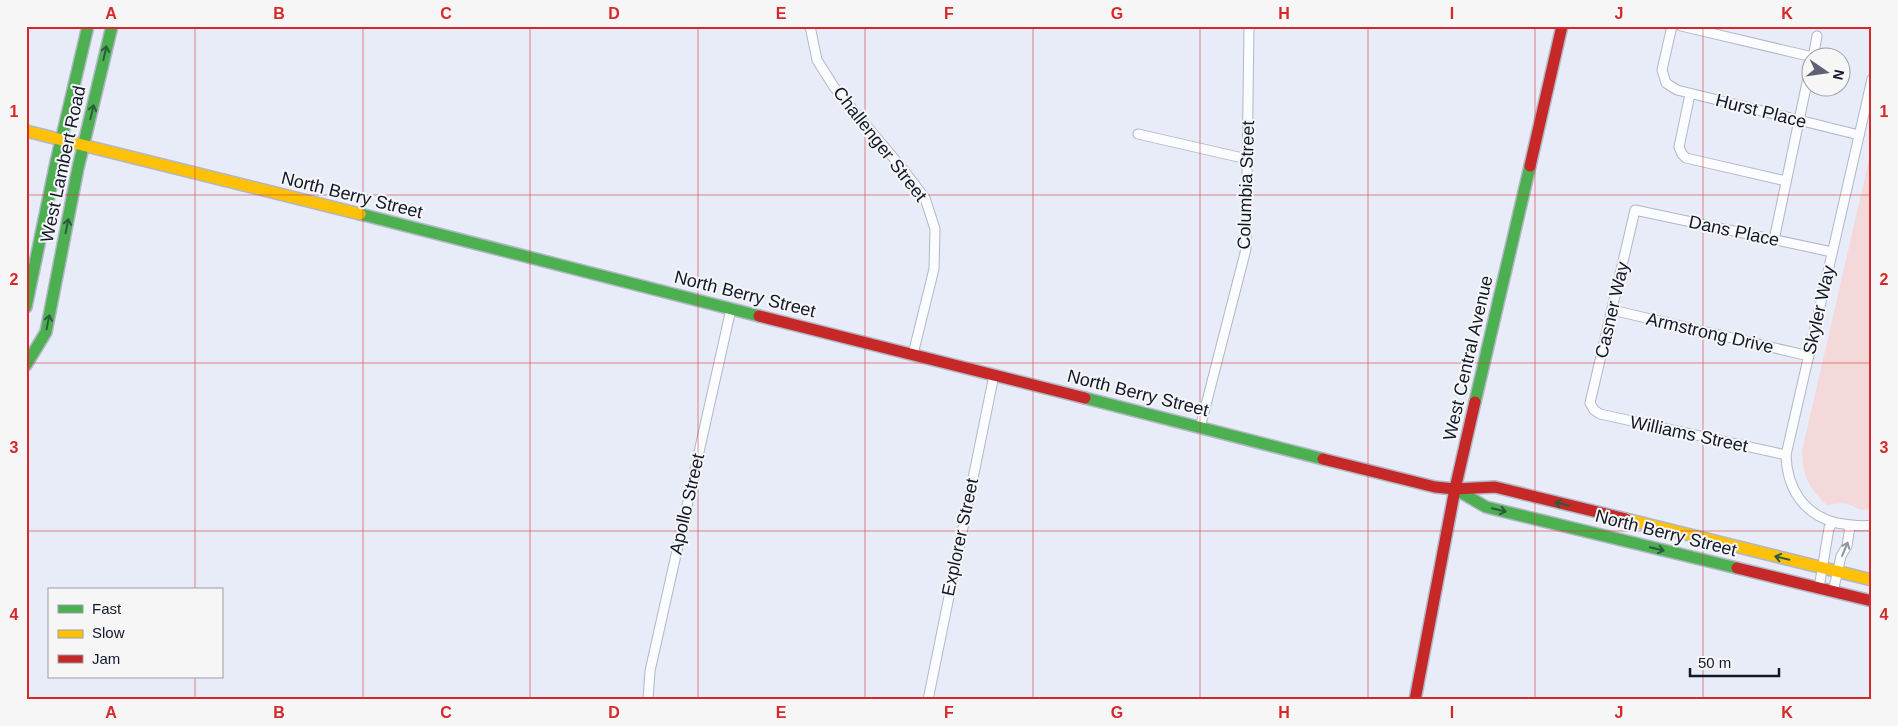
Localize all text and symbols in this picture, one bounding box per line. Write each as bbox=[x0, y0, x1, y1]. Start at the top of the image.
text: A bbox=[105, 5, 117, 22]
text: B bbox=[273, 5, 285, 22]
text: C bbox=[440, 5, 452, 22]
text: D bbox=[608, 5, 620, 22]
text: E bbox=[776, 5, 787, 22]
text: F bbox=[944, 5, 954, 22]
text: G bbox=[1111, 5, 1123, 22]
text: H bbox=[1278, 5, 1290, 22]
text: I bbox=[1450, 5, 1454, 22]
text: J bbox=[1615, 5, 1623, 22]
text: K bbox=[1781, 5, 1793, 22]
one-way arrow bbox=[101, 46, 111, 62]
north arrow bbox=[1800, 48, 1850, 98]
text: N bbox=[1830, 68, 1848, 82]
street label: Challenger Street bbox=[829, 83, 931, 205]
street label: West Lambert Road bbox=[37, 84, 89, 244]
street label: Hurst Place bbox=[1713, 90, 1809, 132]
text: 1 bbox=[10, 103, 19, 120]
text: 1 bbox=[1880, 103, 1889, 120]
one-way arrow bbox=[88, 105, 97, 121]
street label: Columbia Street bbox=[1234, 120, 1258, 250]
street label: North Berry Street bbox=[279, 168, 425, 222]
street label: Dans Place bbox=[1687, 212, 1781, 250]
one-way arrow bbox=[63, 218, 72, 234]
street label: Casner Way bbox=[1591, 260, 1633, 360]
street label: Skyler Way bbox=[1799, 264, 1839, 356]
street label: North Berry Street bbox=[672, 267, 818, 321]
text: 2 bbox=[10, 271, 19, 288]
text: 2 bbox=[1880, 271, 1889, 288]
street label: West Central Avenue bbox=[1439, 274, 1497, 442]
street label: Armstrong Drive bbox=[1644, 309, 1776, 357]
one-way arrow bbox=[43, 314, 53, 330]
street label: North Berry Street bbox=[1065, 366, 1211, 420]
street label: Williams Street bbox=[1628, 412, 1750, 456]
text: 3 bbox=[10, 439, 19, 456]
text: 3 bbox=[1880, 439, 1889, 456]
street label: Apollo Street bbox=[666, 452, 708, 556]
street label: Explorer Street bbox=[938, 476, 982, 598]
one-way arrow bbox=[1555, 499, 1571, 508]
one-way arrow bbox=[1490, 506, 1506, 515]
street label: North Berry Street bbox=[1593, 506, 1739, 560]
one-way arrow bbox=[1840, 542, 1850, 557]
one-way arrow bbox=[1648, 545, 1664, 554]
one-way arrow bbox=[1775, 553, 1791, 562]
legend bbox=[48, 588, 222, 678]
text: Fast bbox=[92, 600, 122, 617]
text: 4 bbox=[10, 606, 19, 623]
text: 4 bbox=[1880, 606, 1889, 623]
text: Slow bbox=[92, 624, 125, 641]
scale bar bbox=[1690, 646, 1779, 678]
text: Jam bbox=[92, 650, 120, 667]
text: 50 m bbox=[1698, 654, 1731, 671]
text: A bbox=[105, 704, 117, 721]
text: B bbox=[273, 704, 285, 721]
text: C bbox=[440, 704, 452, 721]
text: D bbox=[608, 704, 620, 721]
text: E bbox=[776, 704, 787, 721]
text: F bbox=[944, 704, 954, 721]
text: G bbox=[1111, 704, 1123, 721]
text: H bbox=[1278, 704, 1290, 721]
text: I bbox=[1450, 704, 1454, 721]
text: J bbox=[1615, 704, 1623, 721]
text: K bbox=[1781, 704, 1793, 721]

